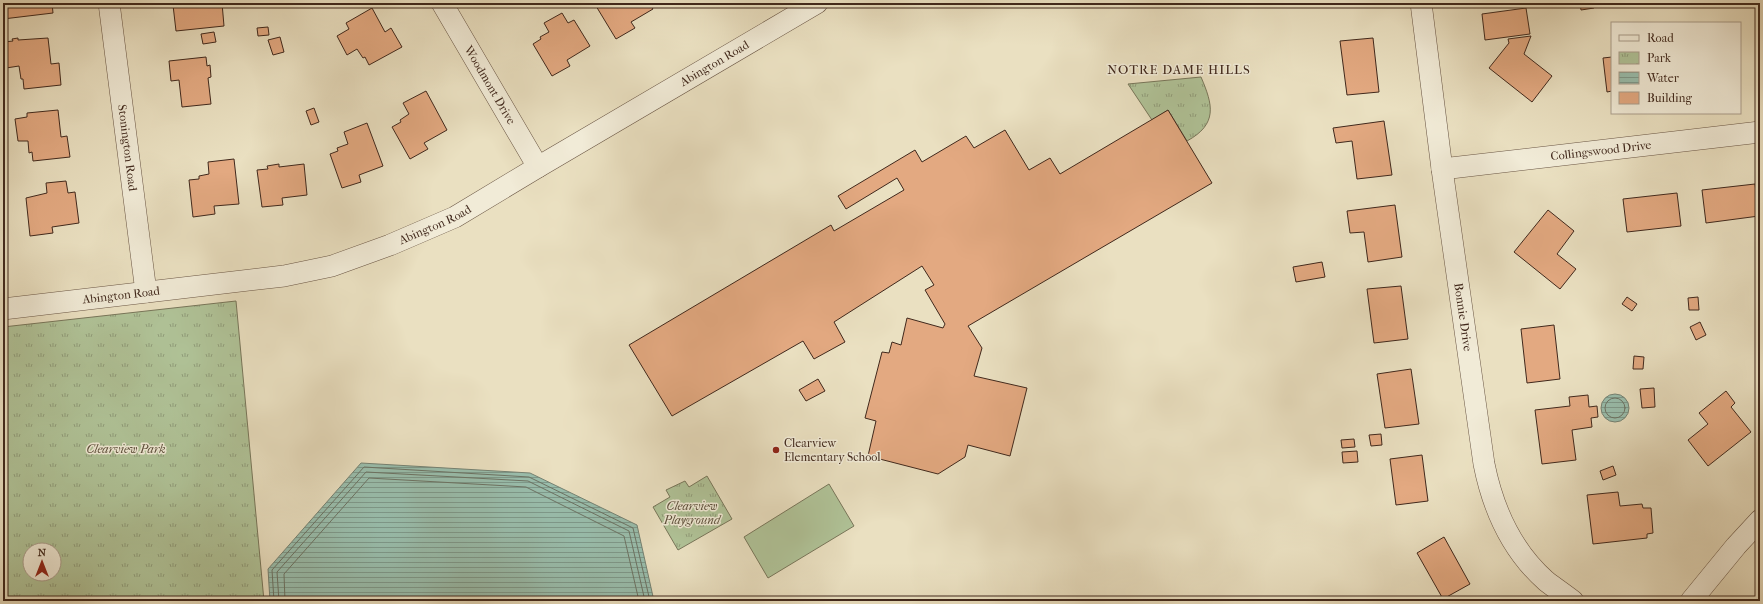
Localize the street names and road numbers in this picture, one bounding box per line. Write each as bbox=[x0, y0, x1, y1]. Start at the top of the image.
street label: Abington Road bbox=[677, 37, 752, 90]
street label: Woodmont Drive bbox=[461, 42, 518, 127]
street label: Stonington Road bbox=[115, 104, 140, 192]
street label: Collingswood Drive bbox=[1550, 138, 1652, 163]
street label: Abington Road bbox=[396, 202, 474, 248]
street label: Bonnie Drive bbox=[1451, 282, 1475, 352]
street label: Abington Road bbox=[81, 284, 161, 307]

